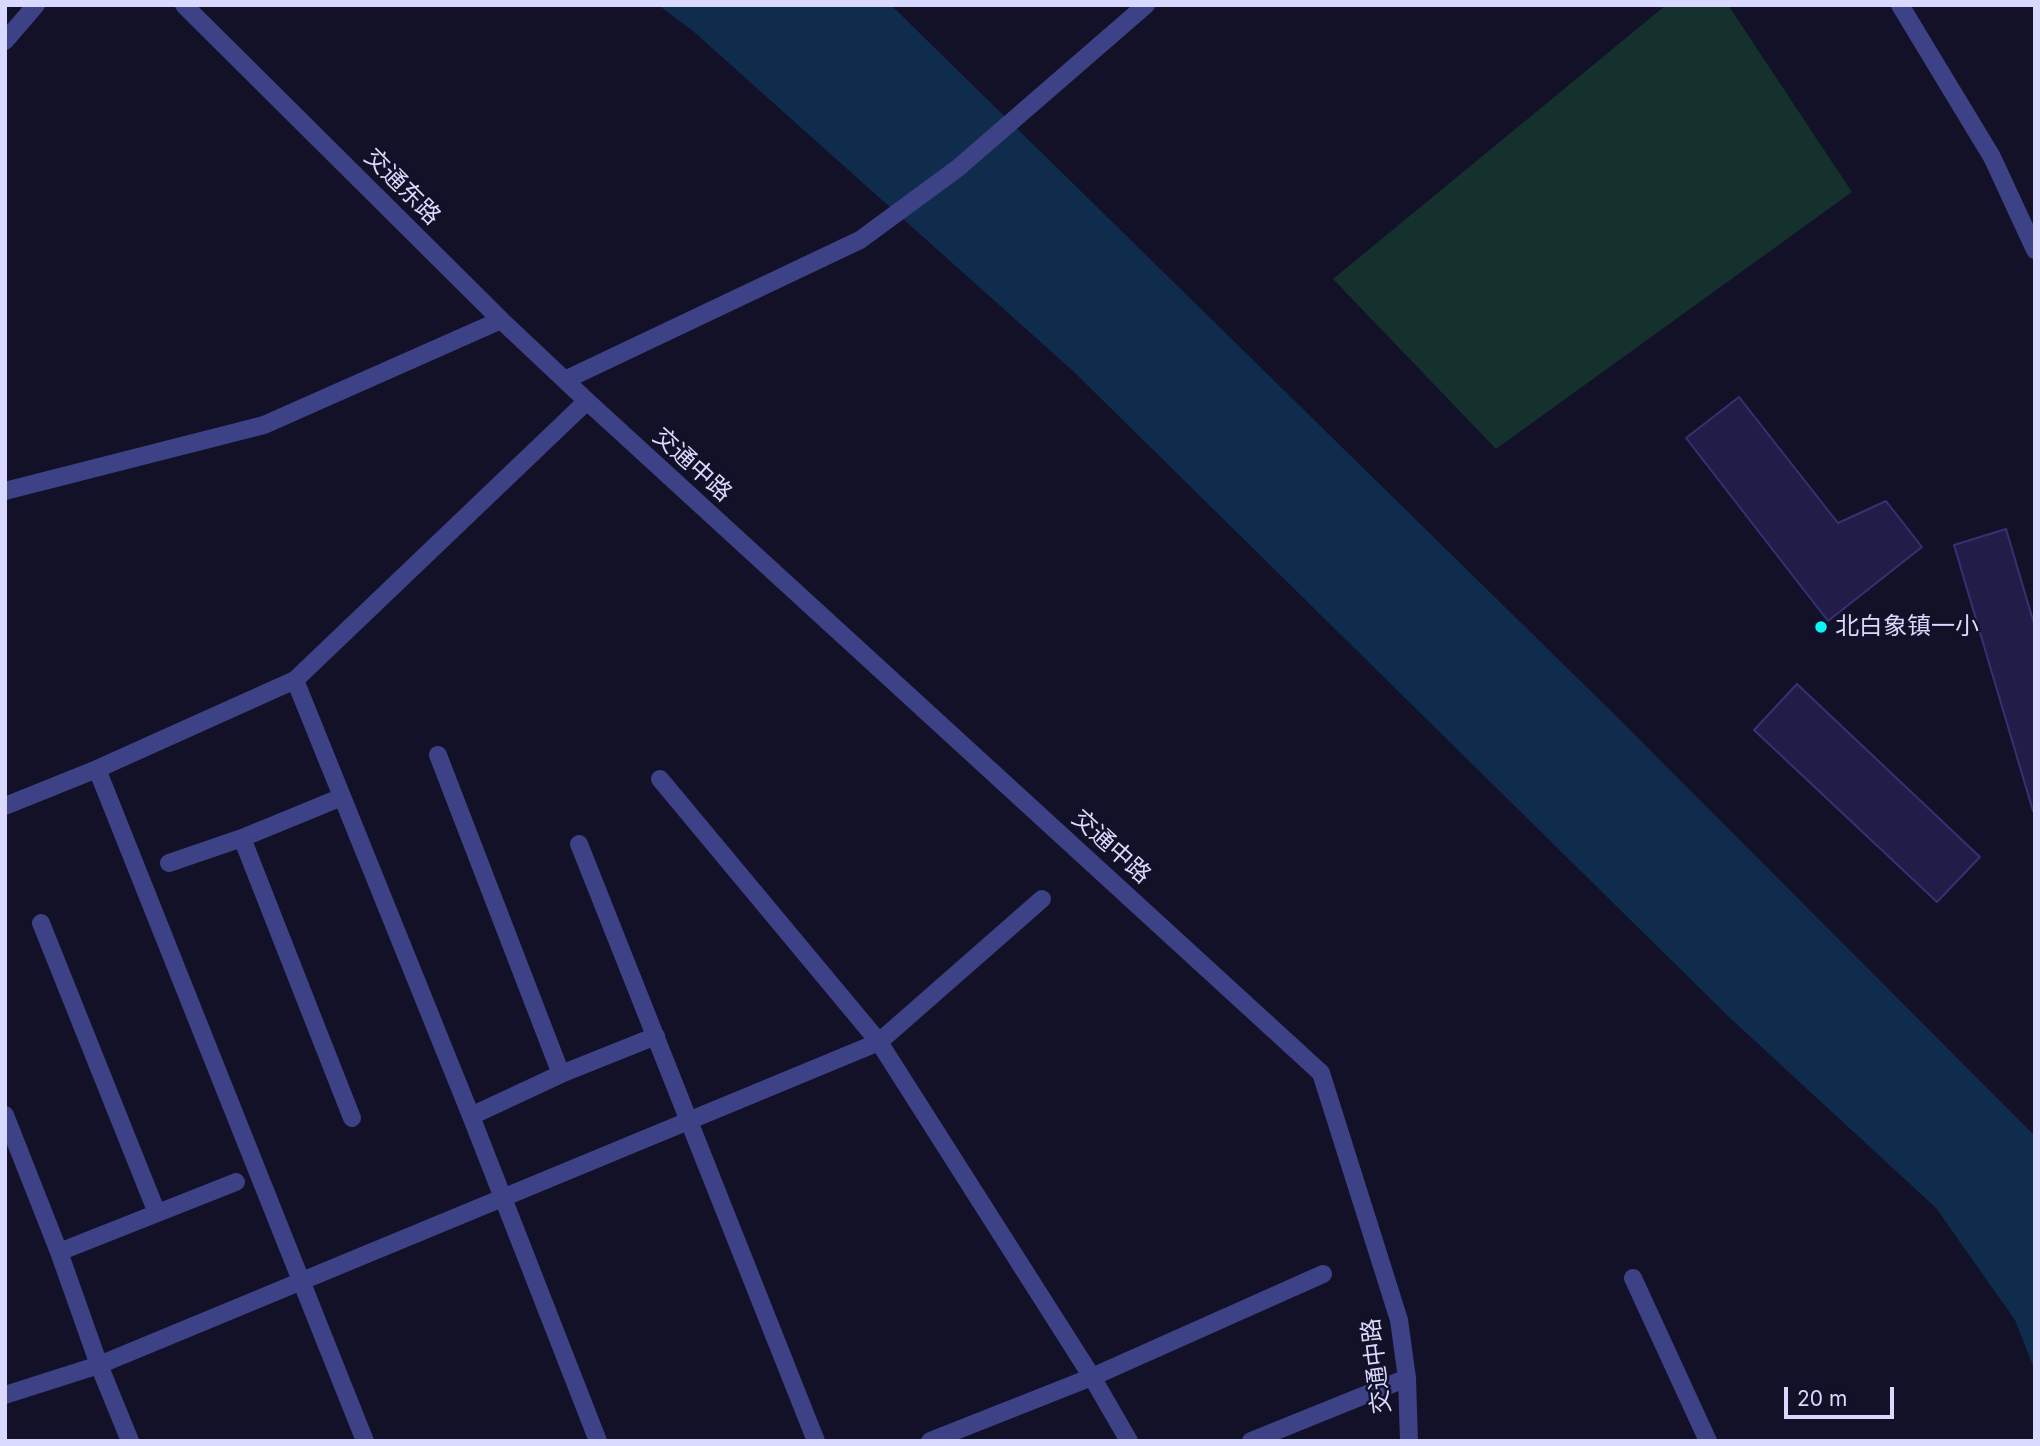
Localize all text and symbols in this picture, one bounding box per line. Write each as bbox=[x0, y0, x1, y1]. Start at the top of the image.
street label: 交通东路 bbox=[358, 143, 446, 231]
street label: 交通中路 bbox=[647, 422, 737, 508]
place label: 北白象镇一小 bbox=[1835, 613, 1979, 641]
marker: 北白象镇一小 bbox=[1813, 619, 1829, 635]
street label: 交通中路 bbox=[1066, 804, 1156, 890]
street label: 交通中路 bbox=[1357, 1317, 1397, 1415]
scale bar bbox=[1788, 1372, 1898, 1416]
text: 20 m bbox=[1797, 1386, 1847, 1411]

